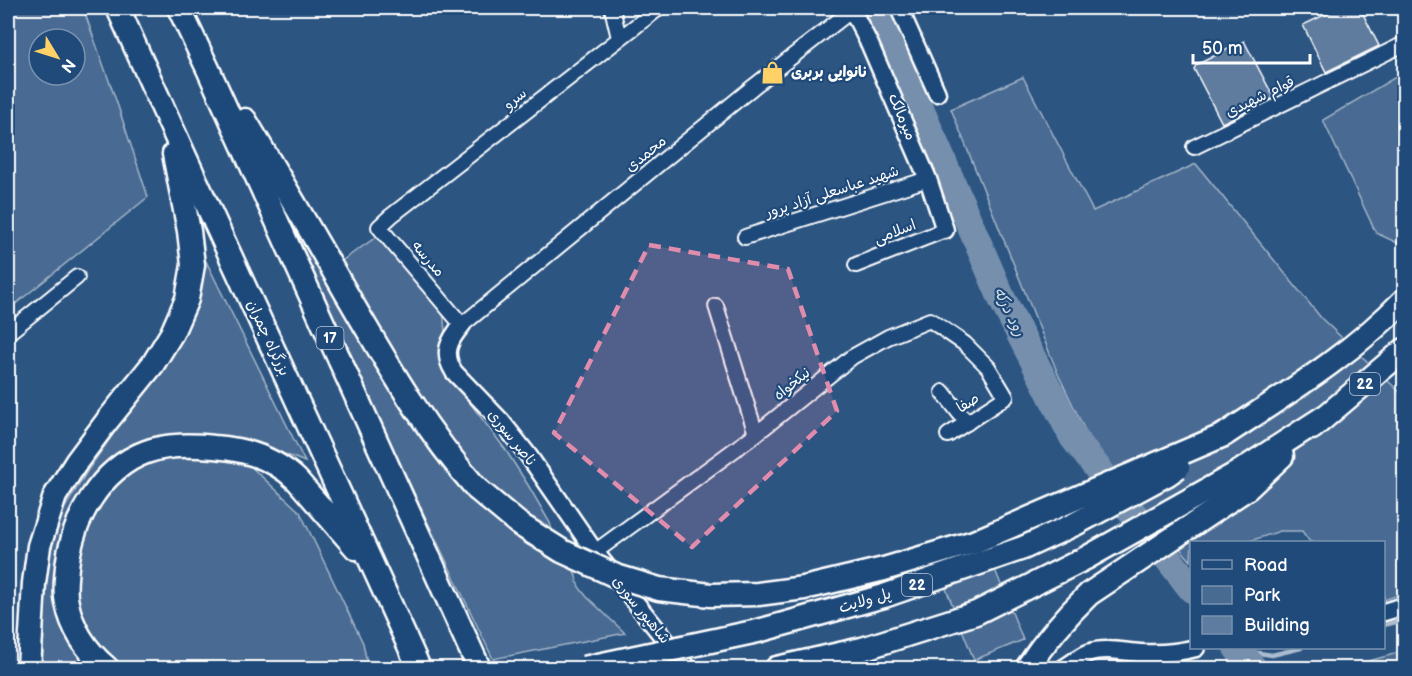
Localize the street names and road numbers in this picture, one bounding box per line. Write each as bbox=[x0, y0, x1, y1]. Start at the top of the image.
street label: قوام شهیدی bbox=[1222, 72, 1299, 124]
street label: سرو bbox=[499, 84, 531, 115]
street label: میرمالک bbox=[884, 91, 920, 143]
street label: محمدی bbox=[622, 132, 670, 176]
street label: شهید عباسعلی آزاد پرور bbox=[762, 161, 901, 223]
street label: اسلامی bbox=[871, 215, 919, 249]
street label: مدرسه bbox=[407, 237, 449, 281]
street label: بزرگراه چمران bbox=[242, 297, 294, 379]
road number: 17 bbox=[316, 327, 344, 349]
street label: نیکخواه bbox=[770, 363, 814, 405]
road number: 22 bbox=[1350, 373, 1380, 395]
street label: صفا bbox=[953, 389, 983, 417]
street label: ناصر سوری bbox=[483, 406, 541, 470]
street label: شاهپور سوری bbox=[608, 572, 674, 648]
road number: 22 bbox=[902, 574, 932, 596]
street label: پل ولایت bbox=[837, 584, 893, 618]

